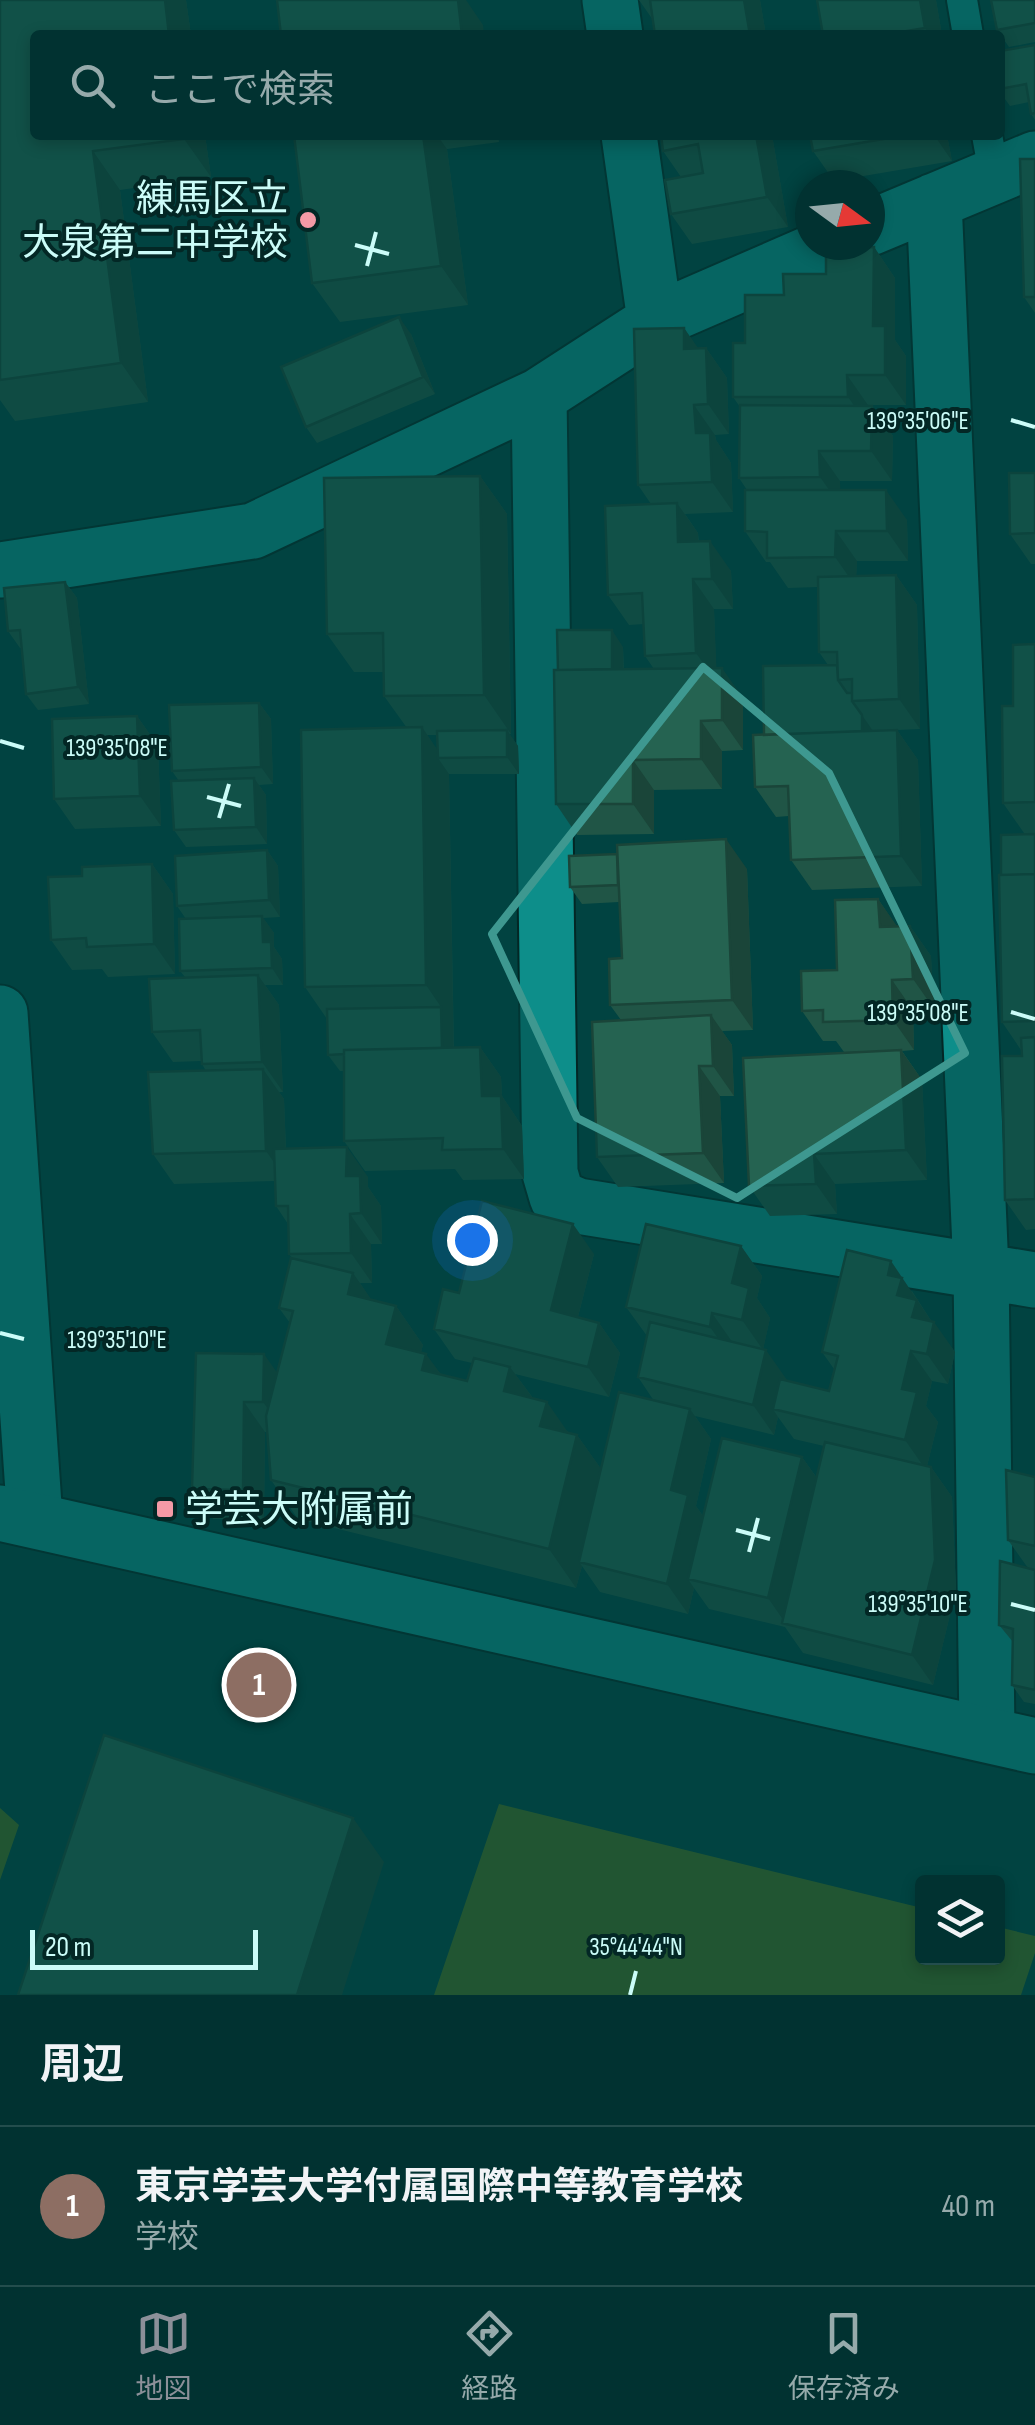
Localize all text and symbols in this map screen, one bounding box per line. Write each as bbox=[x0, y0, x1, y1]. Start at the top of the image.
search box bbox=[30, 30, 1005, 140]
icon: search bbox=[65, 58, 120, 113]
text: ここで検索 bbox=[145, 68, 335, 113]
north arrow bbox=[795, 170, 885, 260]
place label: 練馬区立 大泉第二中学校 bbox=[22, 177, 288, 266]
marker: 練馬区立 大泉第二中学校 bbox=[297, 209, 319, 231]
text: 139°35'06"E bbox=[867, 406, 969, 437]
text: 139°35'08"E bbox=[66, 733, 168, 764]
text: 139°35'08"E bbox=[867, 998, 969, 1029]
your location bbox=[447, 1215, 498, 1266]
text: 139°35'10"E bbox=[67, 1325, 167, 1356]
place label: 学芸大附属前 bbox=[185, 1488, 413, 1533]
marker: 学芸大附属前 bbox=[154, 1498, 176, 1520]
text: 139°35'10"E bbox=[868, 1589, 968, 1620]
pin: 1 bbox=[226, 1648, 292, 1722]
map controls bbox=[915, 1875, 1005, 1965]
button: layers bbox=[915, 1875, 1005, 1965]
scale bar bbox=[30, 1925, 258, 1970]
text: 20 m bbox=[45, 1931, 91, 1964]
text: 35°44'44"N bbox=[589, 1932, 683, 1963]
text: 周辺 bbox=[40, 2040, 124, 2091]
text: 東京学芸大学付属国際中等教育学校 bbox=[135, 2165, 743, 2210]
text: 1 bbox=[66, 2187, 79, 2226]
text: 40 m bbox=[942, 2187, 995, 2226]
text: 学校 bbox=[135, 2218, 199, 2257]
tab: 地図 bbox=[135, 2306, 191, 2406]
tab: 経路 bbox=[461, 2306, 518, 2406]
tab: 保存済み bbox=[788, 2306, 900, 2406]

